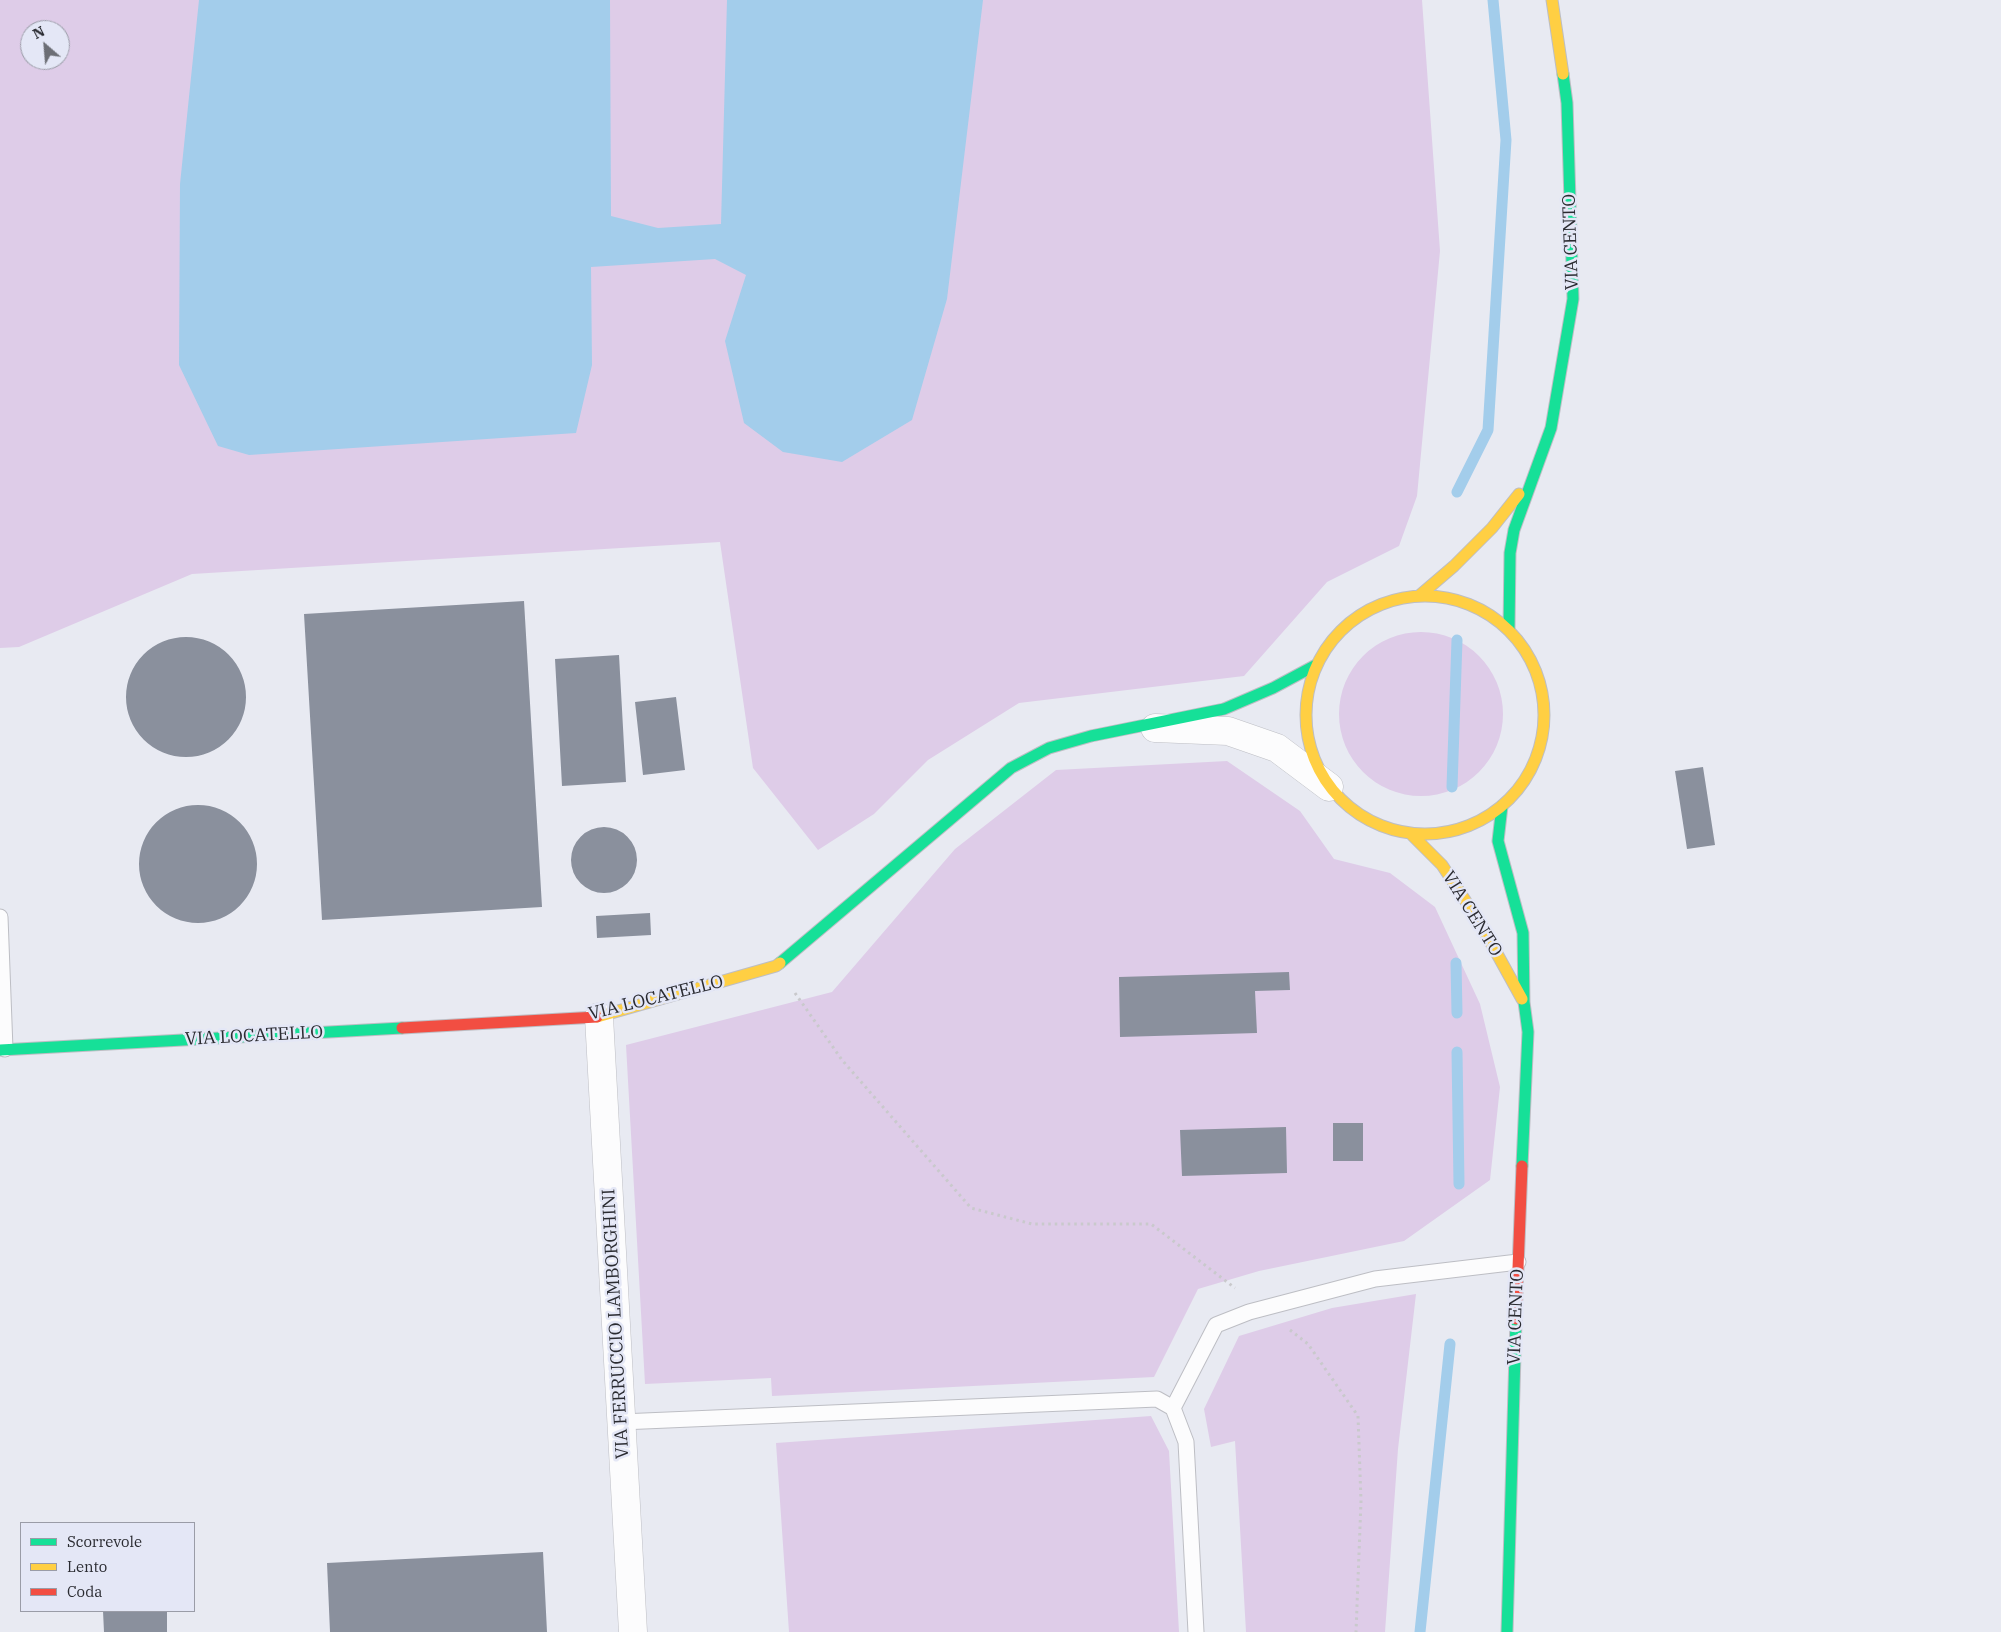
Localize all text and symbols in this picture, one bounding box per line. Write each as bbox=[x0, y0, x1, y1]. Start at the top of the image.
north arrow bbox=[20, 20, 70, 70]
text: N bbox=[30, 22, 48, 43]
street label: VIA CENTO bbox=[1559, 193, 1583, 291]
street label: VIA CENTO bbox=[1437, 867, 1507, 961]
street label: VIA LOCATELLO bbox=[586, 971, 726, 1025]
street label: VIA LOCATELLO bbox=[184, 1022, 324, 1050]
street label: VIA FERRUCCIO LAMBORGHINI bbox=[598, 1188, 634, 1460]
street label: VIA CENTO bbox=[1504, 1268, 1528, 1366]
legend bbox=[20, 1522, 195, 1612]
text: Scorrevole bbox=[67, 1532, 142, 1551]
text: Lento bbox=[67, 1557, 107, 1576]
text: Coda bbox=[67, 1582, 103, 1601]

